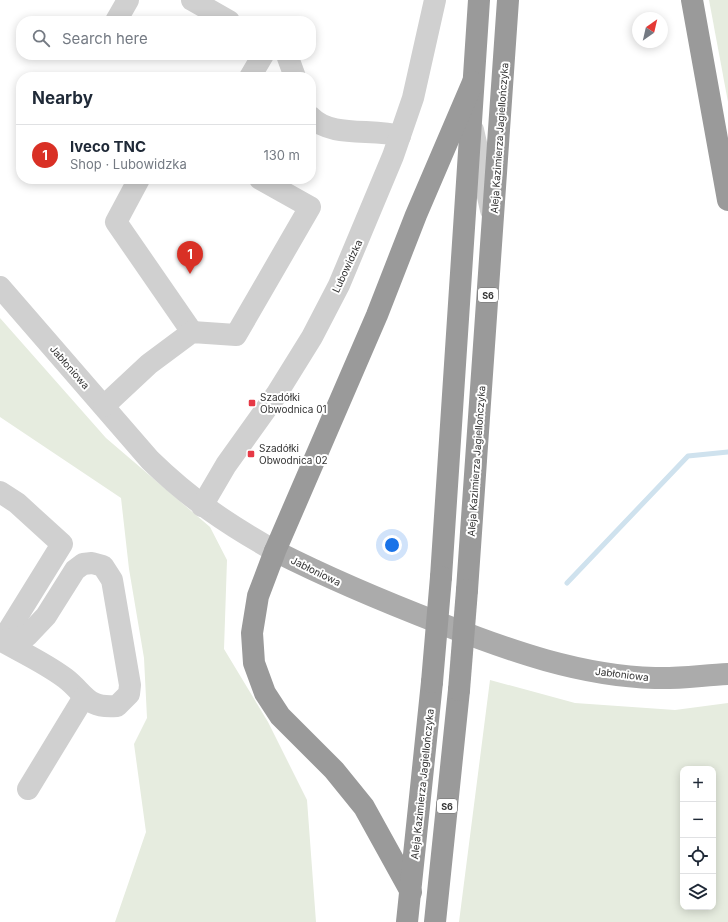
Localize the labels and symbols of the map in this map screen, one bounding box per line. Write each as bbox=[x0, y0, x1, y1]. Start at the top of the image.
north arrow bbox=[632, 12, 668, 48]
street label: Aleja Kazimierza Jagiellończyka bbox=[488, 62, 510, 214]
street label: Lubowidzka bbox=[330, 238, 364, 294]
pin: 1 bbox=[177, 241, 203, 274]
road number: S6 bbox=[478, 288, 498, 302]
street label: Jabłoniowa bbox=[48, 343, 92, 391]
street label: Aleja Kazimierza Jagiellończyka bbox=[465, 385, 487, 537]
place label: Szadółki Obwodnica 01 bbox=[260, 391, 327, 415]
marker: Szadółki Obwodnica 01 bbox=[247, 398, 257, 408]
place label: Szadółki Obwodnica 02 bbox=[259, 442, 328, 466]
marker: Szadółki Obwodnica 02 bbox=[246, 449, 256, 459]
your location bbox=[382, 535, 402, 555]
street label: Jabłoniowa bbox=[289, 554, 343, 588]
street label: Jabłoniowa bbox=[595, 665, 649, 683]
street label: Aleja Kazimierza Jagiellończyka bbox=[408, 708, 436, 860]
road number: S6 bbox=[437, 799, 457, 813]

